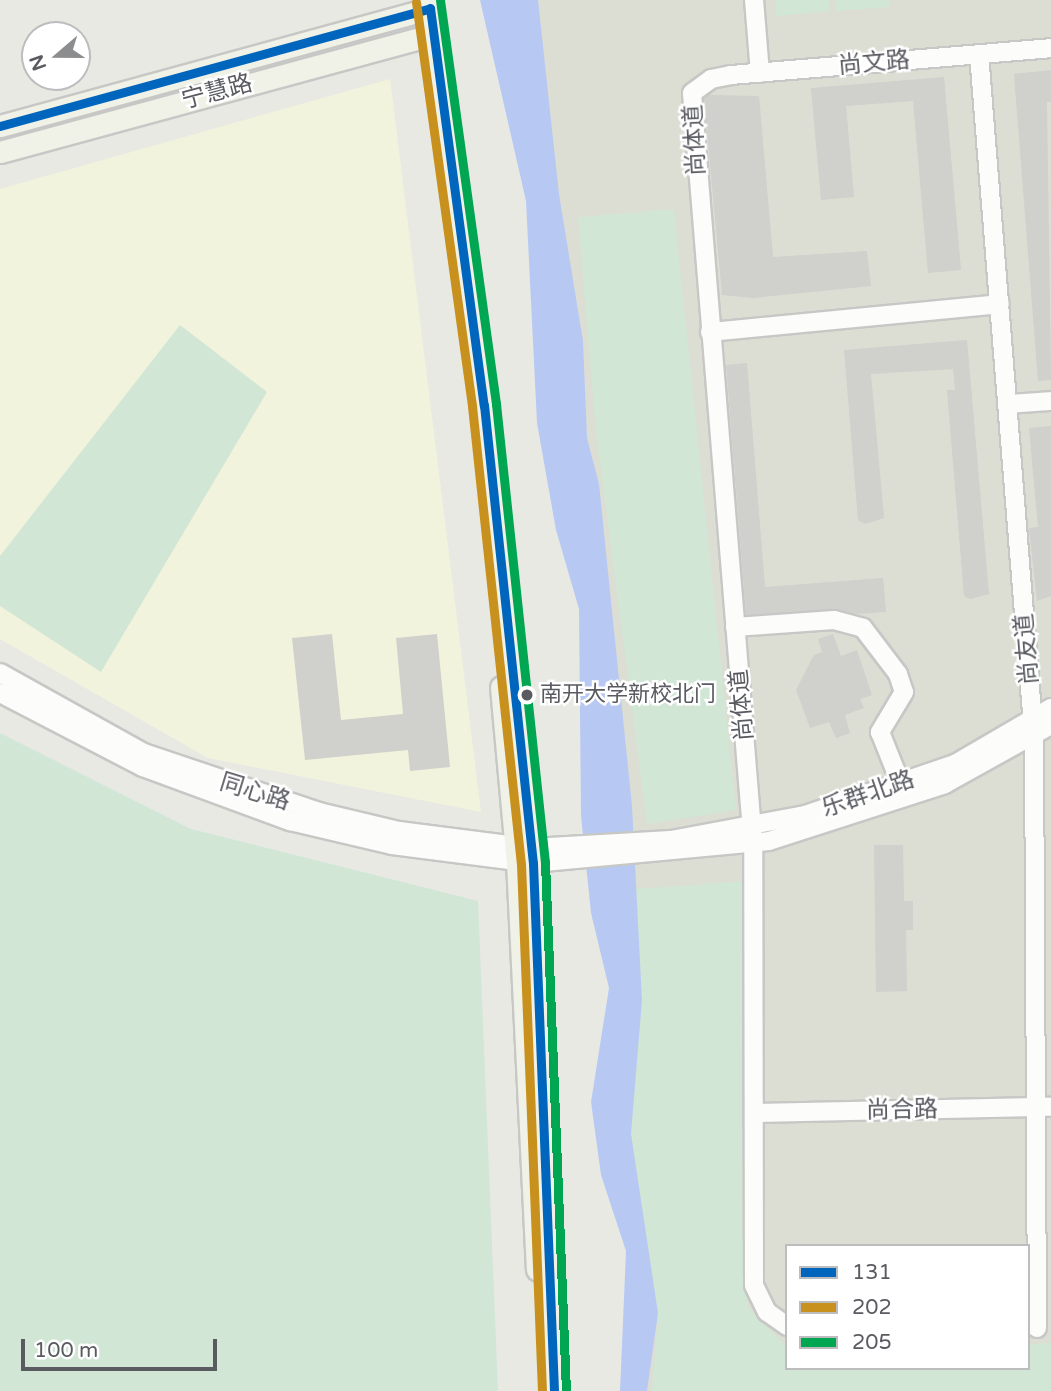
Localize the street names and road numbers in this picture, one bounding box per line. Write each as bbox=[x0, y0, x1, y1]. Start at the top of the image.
street label: 尚文路 bbox=[837, 46, 911, 80]
street label: 宁慧路 bbox=[178, 69, 256, 115]
street label: 尚体道 bbox=[679, 103, 711, 177]
street label: 尚友道 bbox=[1010, 612, 1044, 686]
street label: 尚体道 bbox=[725, 668, 759, 742]
street label: 乐群北路 bbox=[818, 765, 918, 823]
street label: 同心路 bbox=[216, 768, 294, 816]
street label: 尚合路 bbox=[866, 1095, 938, 1125]

